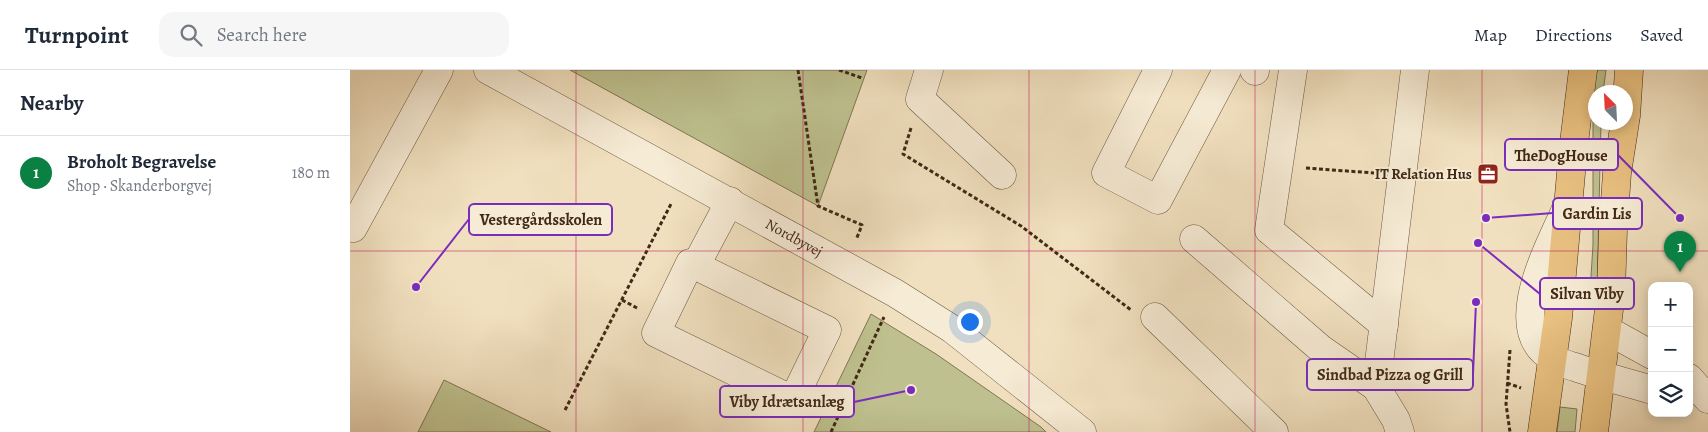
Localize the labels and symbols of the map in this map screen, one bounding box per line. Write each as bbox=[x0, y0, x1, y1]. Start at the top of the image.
north arrow bbox=[1588, 85, 1633, 130]
callout: TheDogHouse bbox=[1505, 139, 1618, 170]
text: TheDogHouse bbox=[1514, 145, 1608, 167]
office icon: IT Relation Hus bbox=[1476, 162, 1500, 186]
place label: IT Relation Hus bbox=[1375, 164, 1472, 184]
callout: Gardin Lis bbox=[1553, 198, 1642, 229]
text: Gardin Lis bbox=[1562, 203, 1632, 225]
callout: Vestergårdsskolen bbox=[469, 204, 612, 235]
text: Vestergårdsskolen bbox=[479, 209, 602, 231]
street label: Nordbyvej bbox=[762, 214, 826, 262]
pin: 1 bbox=[1664, 231, 1696, 272]
callout: Silvan Viby bbox=[1540, 278, 1634, 309]
text: Silvan Viby bbox=[1550, 283, 1624, 305]
your location bbox=[957, 309, 983, 335]
callout: Sindbad Pizza og Grill bbox=[1307, 359, 1473, 390]
text: Sindbad Pizza og Grill bbox=[1317, 364, 1464, 386]
callout: Viby Idrætsanlæg bbox=[720, 386, 854, 417]
text: Viby Idrætsanlæg bbox=[729, 391, 845, 413]

